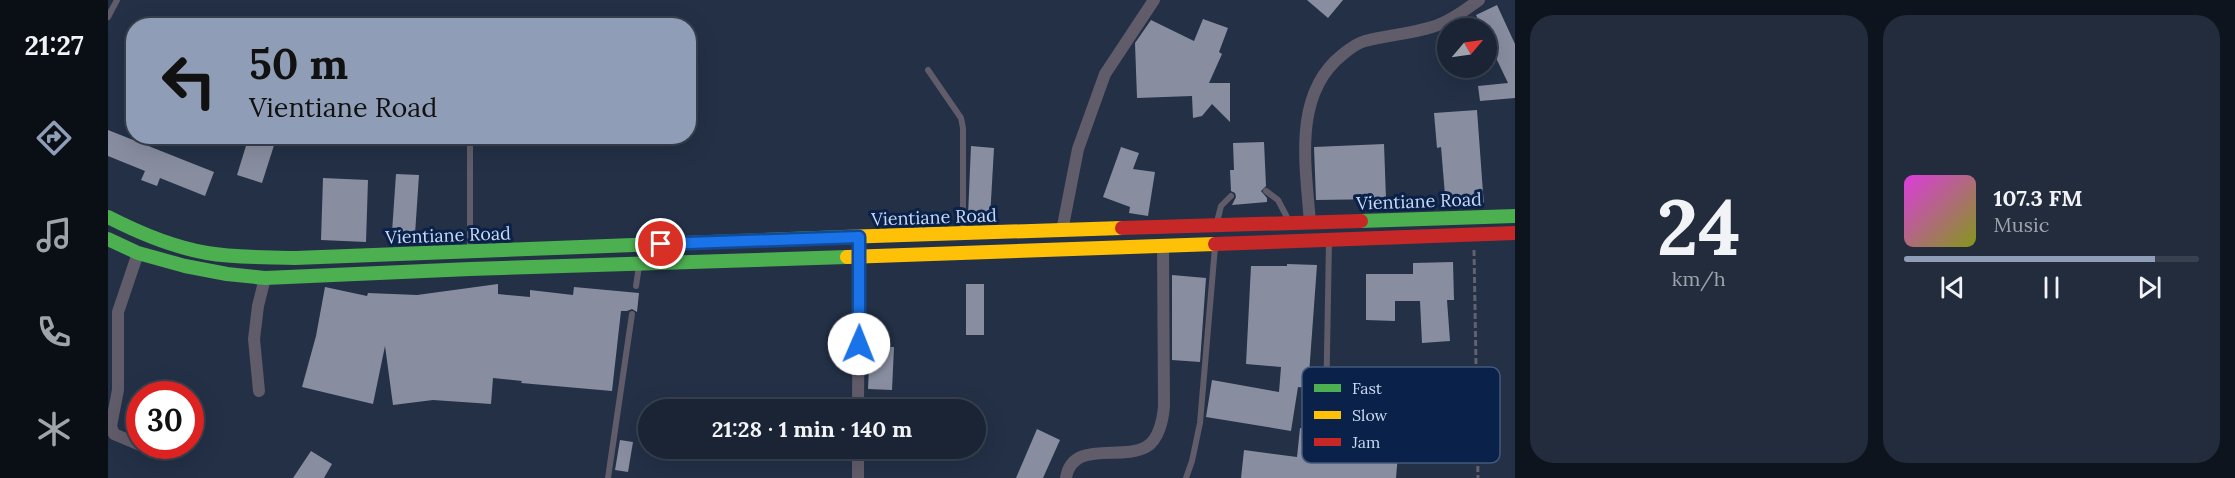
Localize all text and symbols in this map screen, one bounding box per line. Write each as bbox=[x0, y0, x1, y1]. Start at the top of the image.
north arrow bbox=[1437, 18, 1497, 78]
map controls bbox=[1437, 18, 1497, 78]
text: 21:27 bbox=[24, 28, 84, 62]
text: 50 m bbox=[249, 37, 348, 91]
icon: left bbox=[150, 42, 228, 120]
text: Vientiane Road bbox=[249, 90, 437, 124]
icon: directions bbox=[33, 117, 75, 159]
text: 24 bbox=[1657, 177, 1741, 276]
text: 107.3 FM bbox=[1994, 184, 2083, 212]
street label: Vientiane Road bbox=[1355, 187, 1482, 215]
street label: Vientiane Road bbox=[870, 203, 997, 231]
text: Music bbox=[1994, 212, 2049, 237]
icon: music bbox=[33, 214, 75, 256]
pin bbox=[635, 218, 686, 269]
street label: Vientiane Road bbox=[384, 221, 511, 249]
icon: arrive bbox=[644, 227, 677, 260]
text: km/h bbox=[1672, 266, 1726, 291]
icon: previous bbox=[1936, 271, 1969, 304]
icon: pause bbox=[2035, 271, 2068, 304]
icon: next bbox=[2133, 271, 2166, 304]
icon: phone bbox=[33, 311, 75, 353]
position arrow bbox=[827, 312, 891, 376]
legend bbox=[1302, 367, 1500, 463]
text: Fast bbox=[1352, 378, 1383, 398]
speed limit sign: 30 bbox=[126, 381, 204, 459]
text: Slow bbox=[1352, 405, 1388, 425]
icon: climate bbox=[33, 408, 75, 450]
text: 21:28 · 1 min · 140 m bbox=[712, 415, 912, 443]
text: Jam bbox=[1351, 432, 1380, 452]

